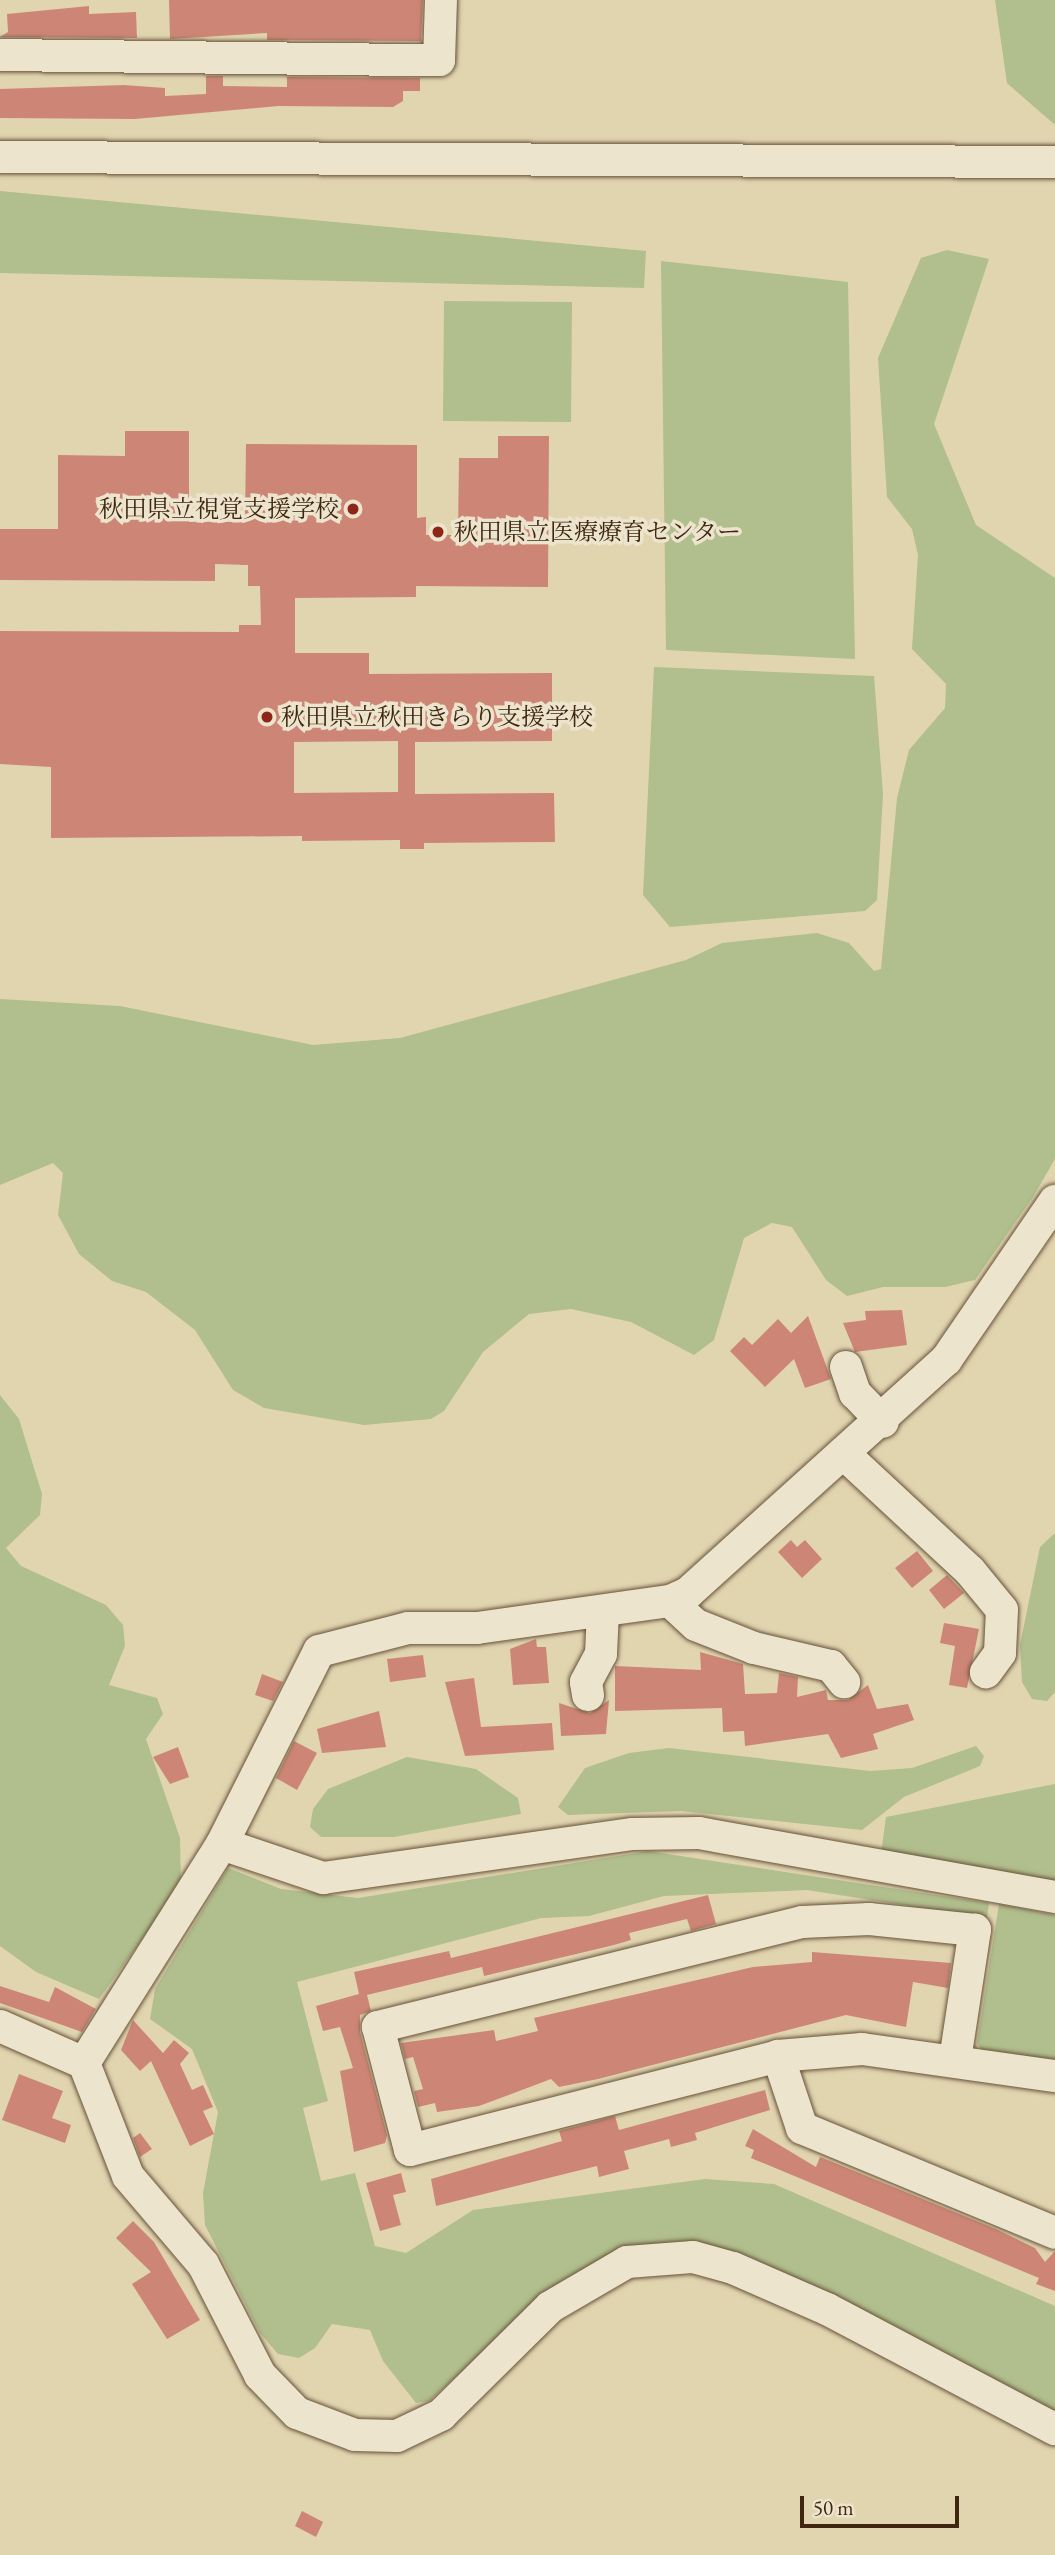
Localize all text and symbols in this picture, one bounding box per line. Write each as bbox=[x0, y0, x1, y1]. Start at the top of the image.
place label: 秋田県立視覚支援学校 bbox=[99, 495, 339, 523]
marker: 秋田県立視覚支援学校 bbox=[345, 501, 361, 517]
place label: 秋田県立医療療育センター bbox=[454, 518, 742, 546]
marker: 秋田県立医療療育センター bbox=[428, 522, 448, 542]
place label: 秋田県立秋田きらり支援学校 bbox=[281, 703, 593, 731]
marker: 秋田県立秋田きらり支援学校 bbox=[259, 709, 275, 725]
scale bar bbox=[803, 2482, 962, 2526]
text: 50 m bbox=[813, 2494, 854, 2521]

